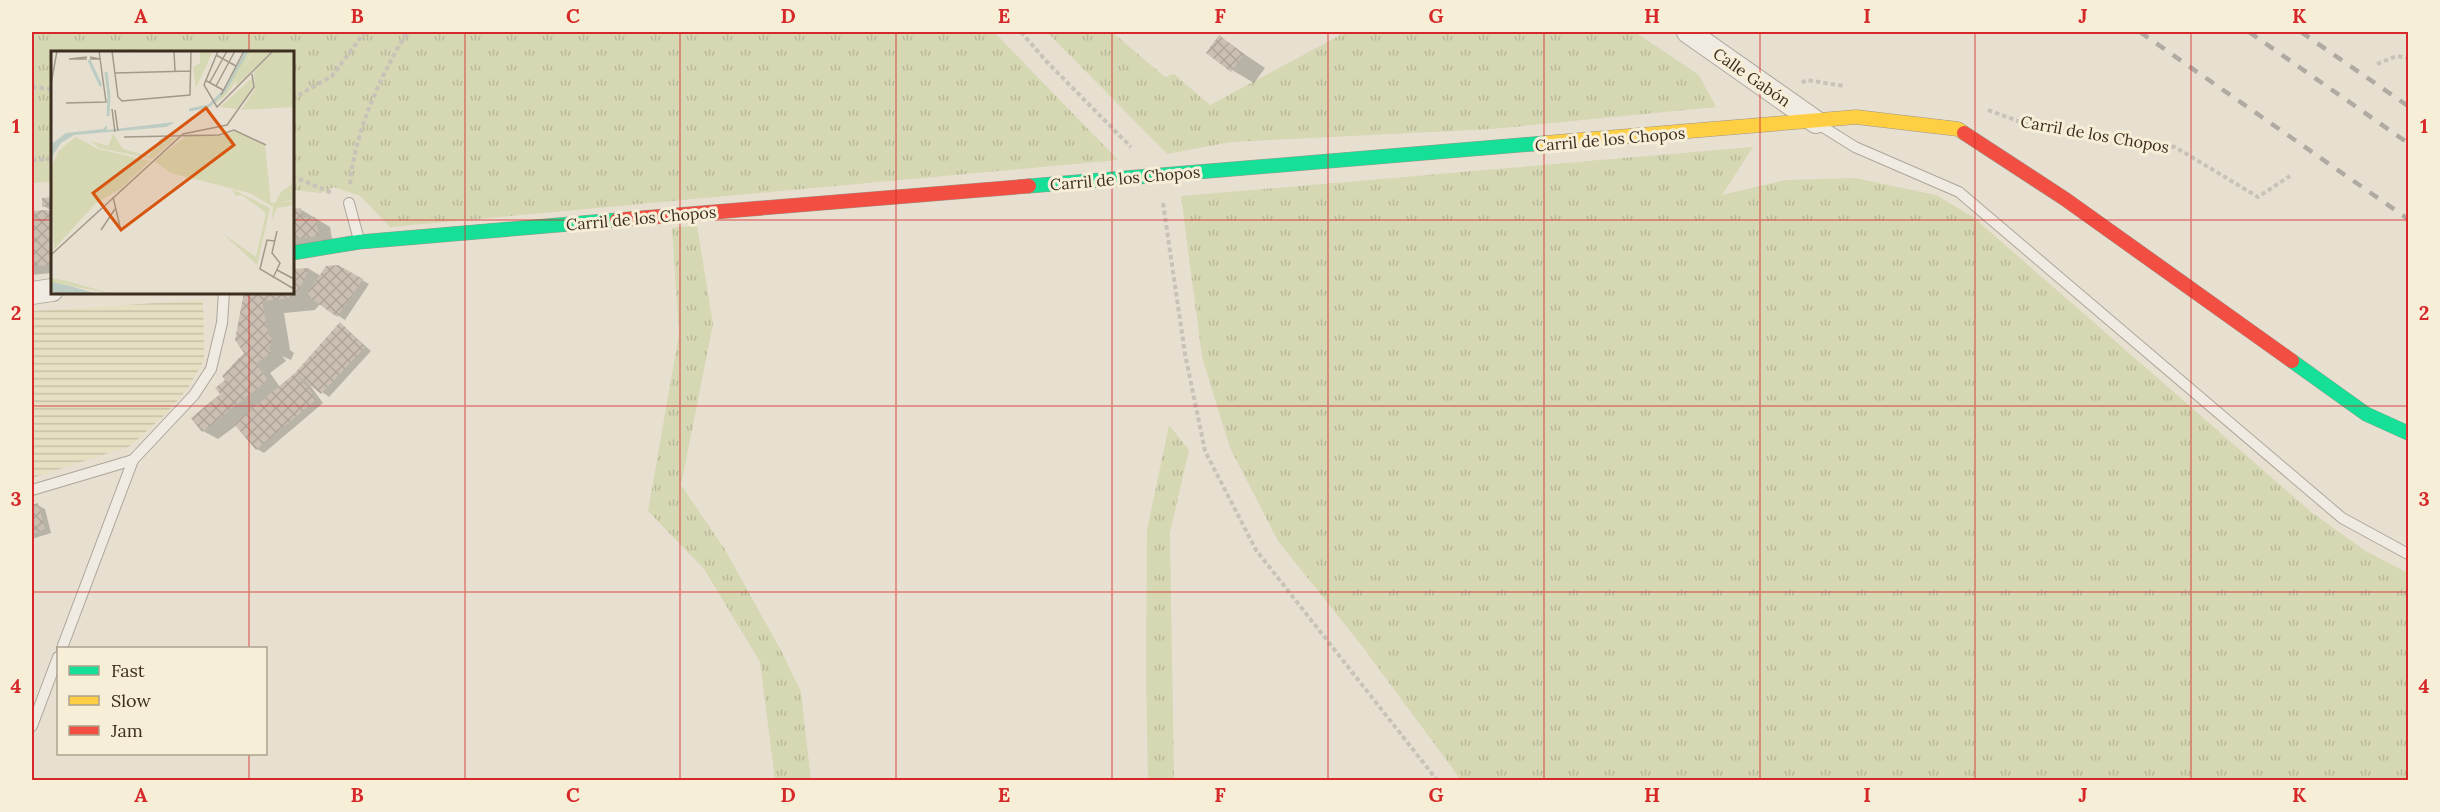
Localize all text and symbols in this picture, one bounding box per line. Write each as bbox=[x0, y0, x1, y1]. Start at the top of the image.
text: A bbox=[134, 3, 148, 28]
text: B bbox=[350, 3, 364, 28]
text: C bbox=[566, 3, 580, 28]
text: D bbox=[780, 3, 796, 28]
text: E bbox=[998, 3, 1010, 28]
text: F bbox=[1214, 3, 1226, 28]
text: G bbox=[1428, 3, 1444, 28]
text: H bbox=[1644, 3, 1660, 28]
text: I bbox=[1863, 3, 1871, 28]
text: J bbox=[2078, 3, 2088, 28]
text: K bbox=[2292, 3, 2307, 28]
street label: Calle Gabón bbox=[1709, 43, 1795, 111]
inset map bbox=[51, 51, 294, 294]
street label: Carril de los Chopos bbox=[2019, 111, 2171, 157]
text: 1 bbox=[12, 113, 20, 138]
text: 1 bbox=[2420, 113, 2428, 138]
street label: Carril de los Chopos bbox=[1534, 122, 1686, 156]
street label: Carril de los Chopos bbox=[1049, 161, 1201, 195]
street label: Carril de los Chopos bbox=[565, 201, 717, 235]
text: 2 bbox=[11, 300, 21, 325]
text: 2 bbox=[2419, 300, 2429, 325]
text: 3 bbox=[10, 486, 22, 511]
text: 3 bbox=[2418, 486, 2430, 511]
legend bbox=[57, 647, 267, 755]
text: Fast bbox=[111, 659, 145, 682]
text: 4 bbox=[11, 673, 22, 698]
text: 4 bbox=[2419, 673, 2430, 698]
text: Slow bbox=[111, 689, 151, 712]
text: Jam bbox=[110, 719, 143, 742]
text: A bbox=[134, 782, 148, 807]
text: B bbox=[350, 782, 364, 807]
text: C bbox=[566, 782, 580, 807]
text: D bbox=[780, 782, 796, 807]
text: E bbox=[998, 782, 1010, 807]
text: F bbox=[1214, 782, 1226, 807]
text: G bbox=[1428, 782, 1444, 807]
text: H bbox=[1644, 782, 1660, 807]
text: I bbox=[1863, 782, 1871, 807]
text: J bbox=[2078, 782, 2088, 807]
text: K bbox=[2292, 782, 2307, 807]

